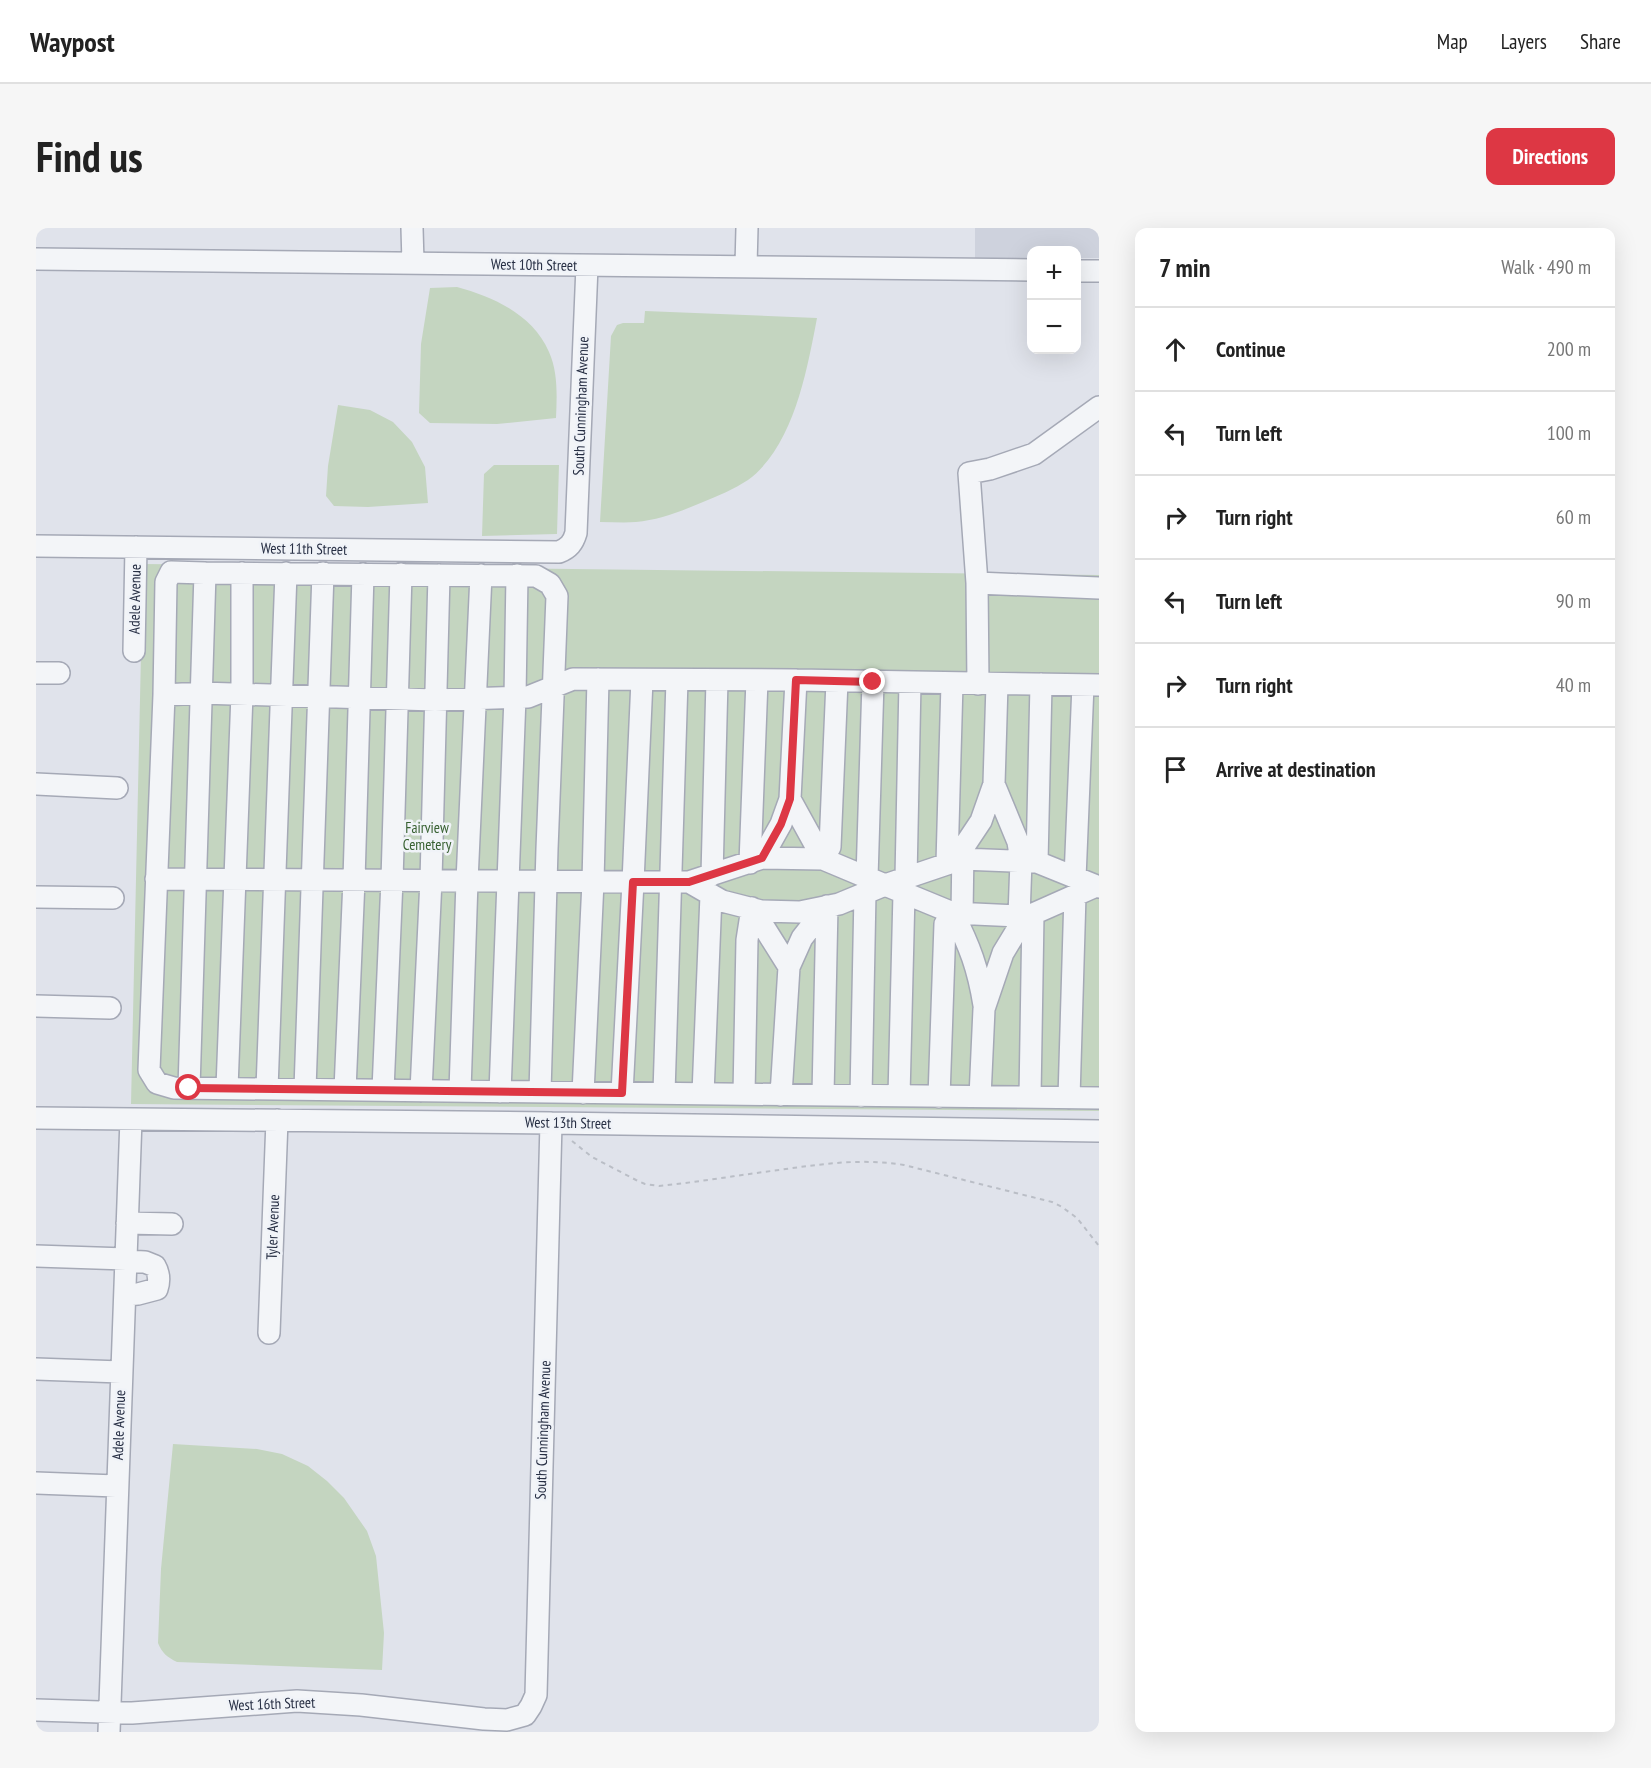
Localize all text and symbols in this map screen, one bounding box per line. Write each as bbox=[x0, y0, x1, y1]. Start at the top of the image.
text: Waypost bbox=[30, 23, 115, 60]
text: Map bbox=[1437, 28, 1468, 55]
text: Layers bbox=[1501, 28, 1547, 55]
text: Share bbox=[1580, 28, 1621, 55]
button: Directions bbox=[1486, 128, 1615, 185]
text: Find us bbox=[36, 129, 143, 184]
map controls bbox=[1027, 246, 1081, 354]
button: + bbox=[1027, 246, 1081, 300]
text: 7 min bbox=[1159, 251, 1210, 284]
street label: West 10th Street bbox=[491, 254, 577, 275]
text: Walk · 490 m bbox=[1501, 254, 1591, 280]
button: − bbox=[1027, 300, 1081, 354]
icon: ahead bbox=[1159, 333, 1192, 366]
text: Continue bbox=[1216, 335, 1286, 363]
street label: South Cunningham Avenue bbox=[569, 336, 592, 476]
text: 200 m bbox=[1547, 336, 1591, 362]
icon: left bbox=[1159, 417, 1192, 450]
text: Turn left bbox=[1216, 419, 1282, 447]
text: 100 m bbox=[1547, 420, 1591, 446]
icon: right bbox=[1159, 501, 1192, 534]
text: Turn right bbox=[1216, 503, 1293, 531]
text: 60 m bbox=[1556, 504, 1591, 530]
street label: West 11th Street bbox=[261, 538, 347, 559]
street label: Adele Avenue bbox=[124, 564, 145, 634]
icon: left bbox=[1159, 585, 1192, 618]
text: Turn left bbox=[1216, 587, 1282, 615]
text: 90 m bbox=[1556, 588, 1591, 614]
route end bbox=[859, 668, 885, 694]
icon: right bbox=[1159, 669, 1192, 702]
text: Turn right bbox=[1216, 671, 1293, 699]
text: 40 m bbox=[1556, 672, 1591, 698]
icon: arrive bbox=[1159, 753, 1192, 786]
text: Arrive at destination bbox=[1216, 755, 1376, 783]
park label: Fairview Cemetery bbox=[403, 818, 452, 854]
route start bbox=[175, 1074, 201, 1100]
street label: West 13th Street bbox=[525, 1112, 611, 1133]
street label: Tyler Avenue bbox=[262, 1194, 283, 1260]
street label: South Cunningham Avenue bbox=[531, 1360, 554, 1500]
street label: Adele Avenue bbox=[108, 1390, 129, 1460]
street label: West 16th Street bbox=[228, 1692, 316, 1715]

